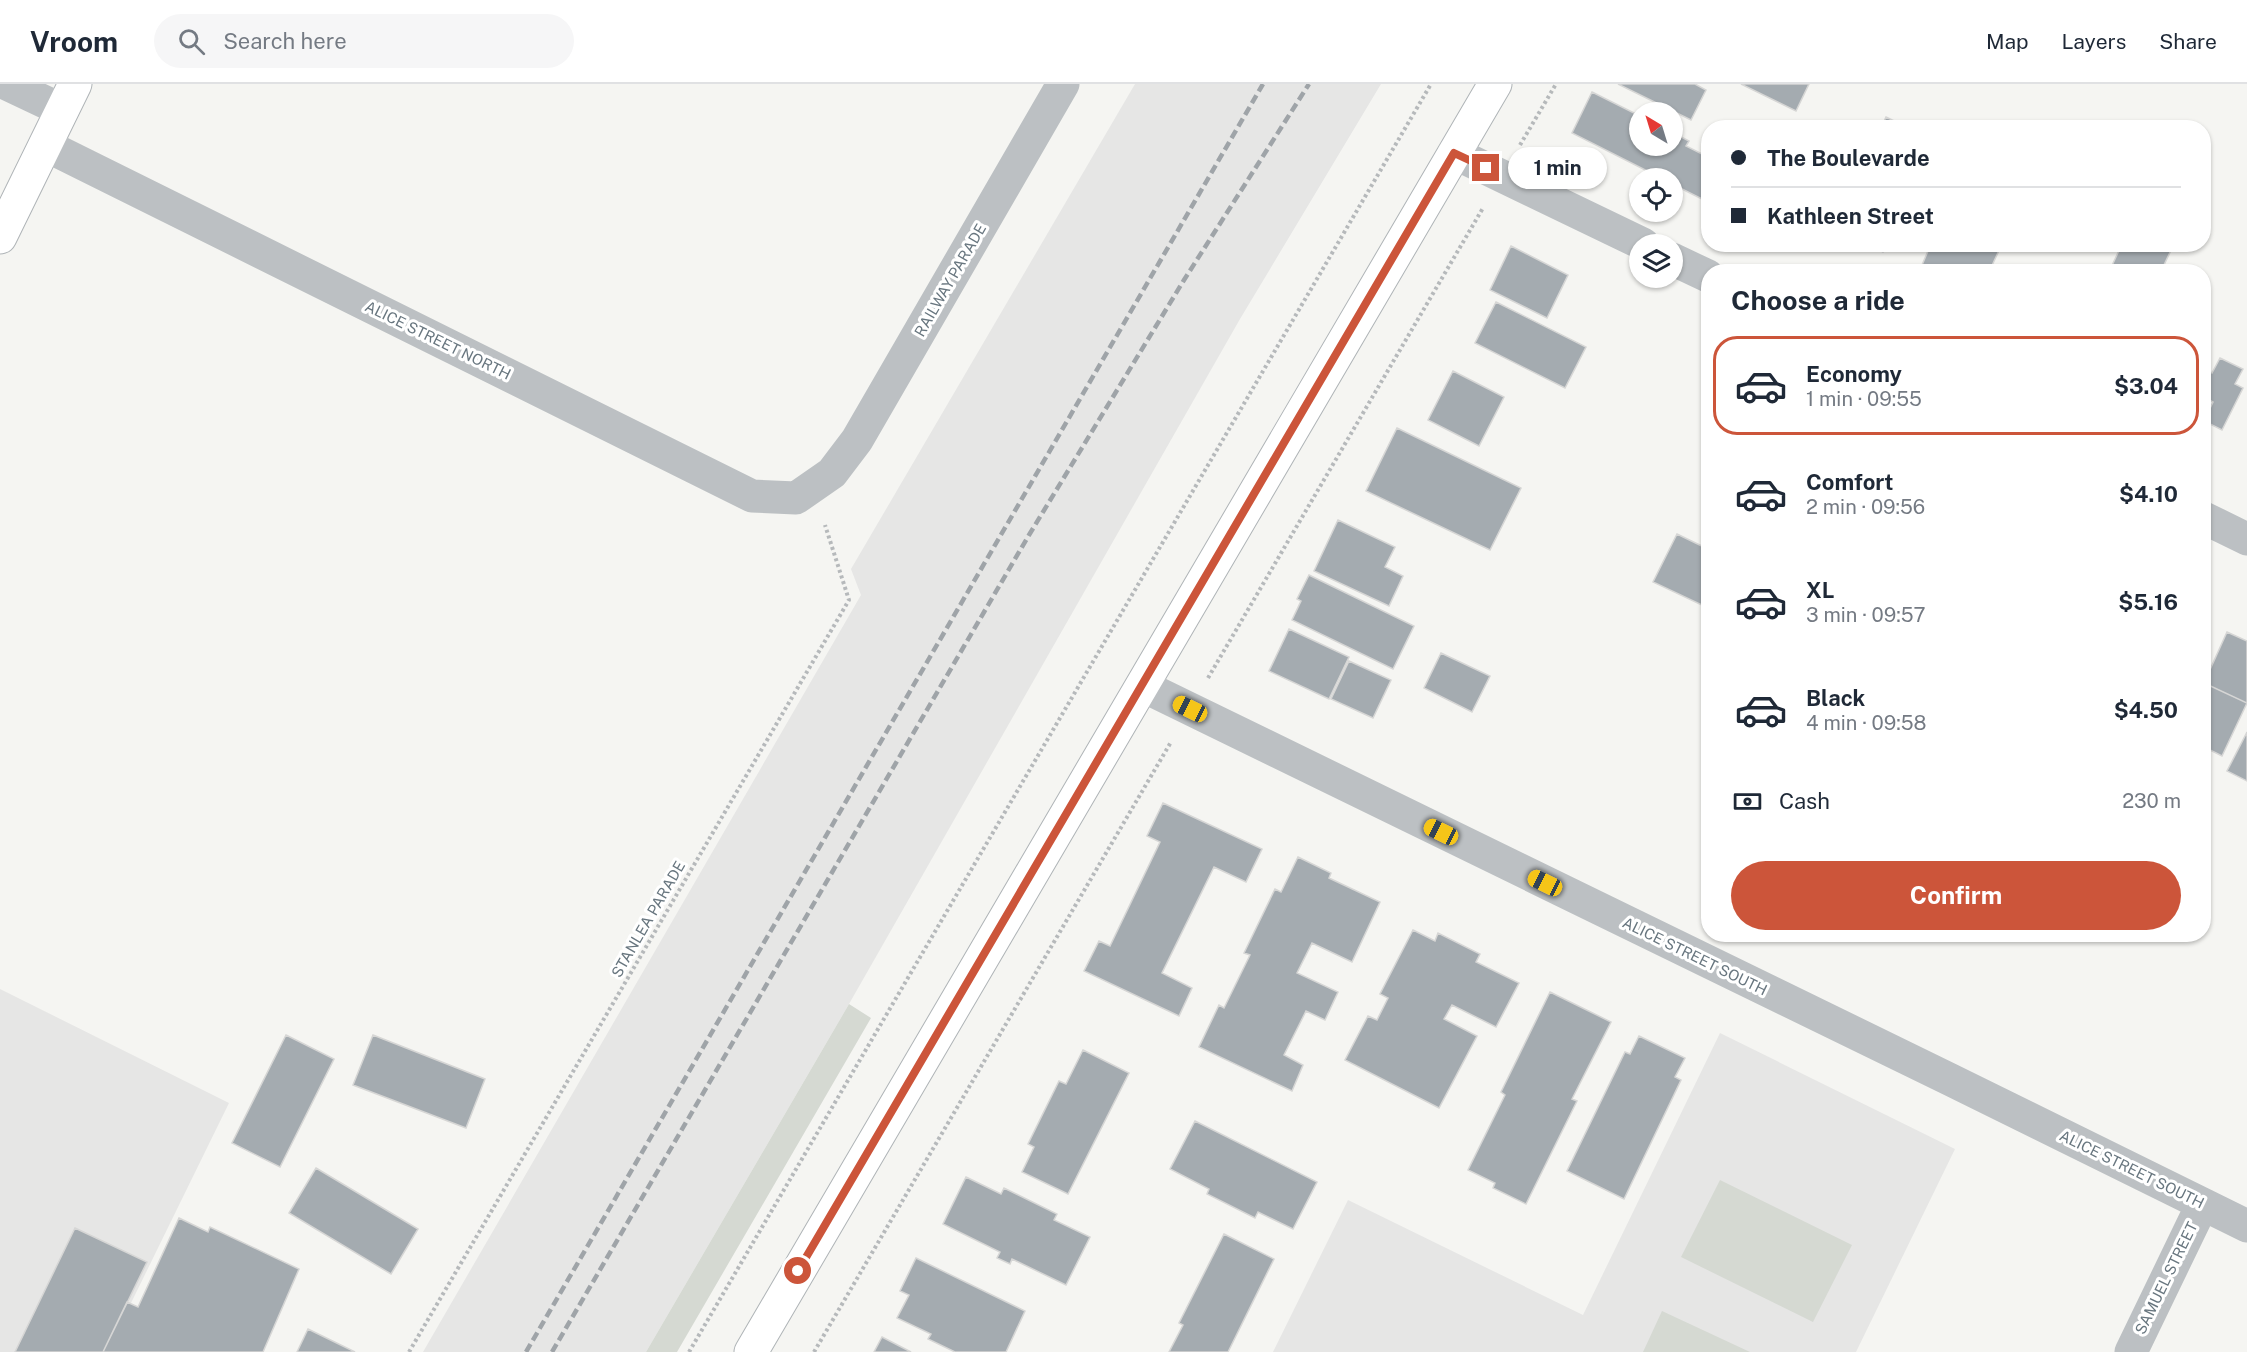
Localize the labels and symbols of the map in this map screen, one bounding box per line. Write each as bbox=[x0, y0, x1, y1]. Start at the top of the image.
north arrow bbox=[1629, 102, 1683, 156]
callout: 1 min bbox=[1507, 147, 1606, 189]
route end bbox=[1472, 154, 1499, 181]
street label: RAILWAY PARADE bbox=[911, 221, 989, 339]
street label: ALICE STREET NORTH bbox=[362, 297, 514, 383]
car bbox=[1170, 693, 1210, 725]
car bbox=[1421, 816, 1461, 848]
street label: STANLEA PARADE bbox=[608, 858, 688, 980]
car bbox=[1525, 867, 1565, 899]
street label: ALICE STREET SOUTH bbox=[1620, 914, 1770, 998]
street label: ALICE STREET SOUTH bbox=[2057, 1127, 2207, 1211]
street label: SAMUEL STREET bbox=[2131, 1219, 2201, 1337]
route start bbox=[784, 1257, 811, 1284]

